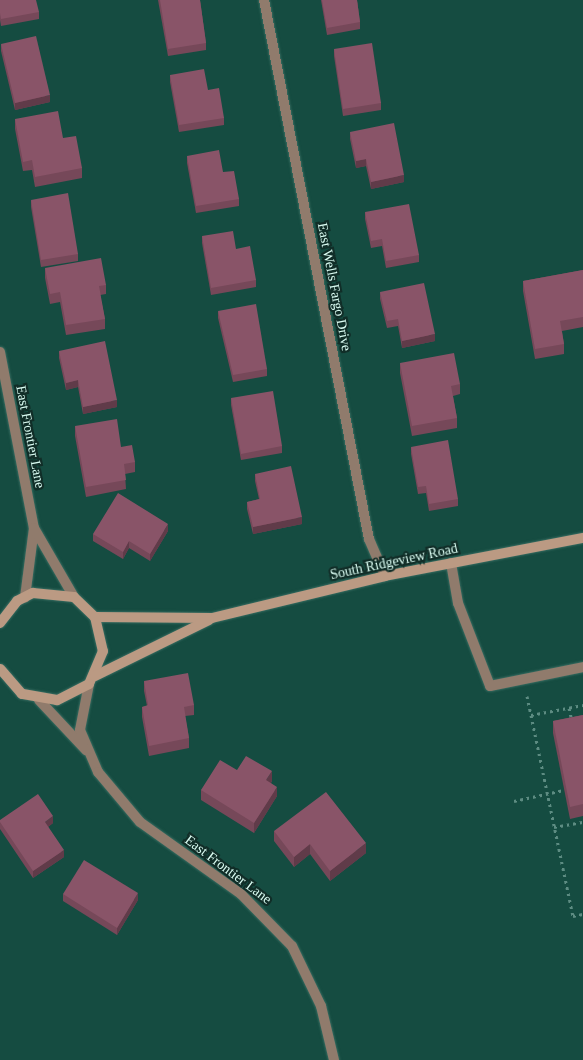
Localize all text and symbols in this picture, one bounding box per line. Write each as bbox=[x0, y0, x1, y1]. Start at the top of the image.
street label: East Wells Fargo Drive bbox=[313, 221, 355, 353]
street label: East Frontier Lane bbox=[12, 384, 48, 490]
street label: South Ridgeview Road bbox=[329, 540, 459, 584]
street label: East Frontier Lane bbox=[181, 832, 275, 908]

